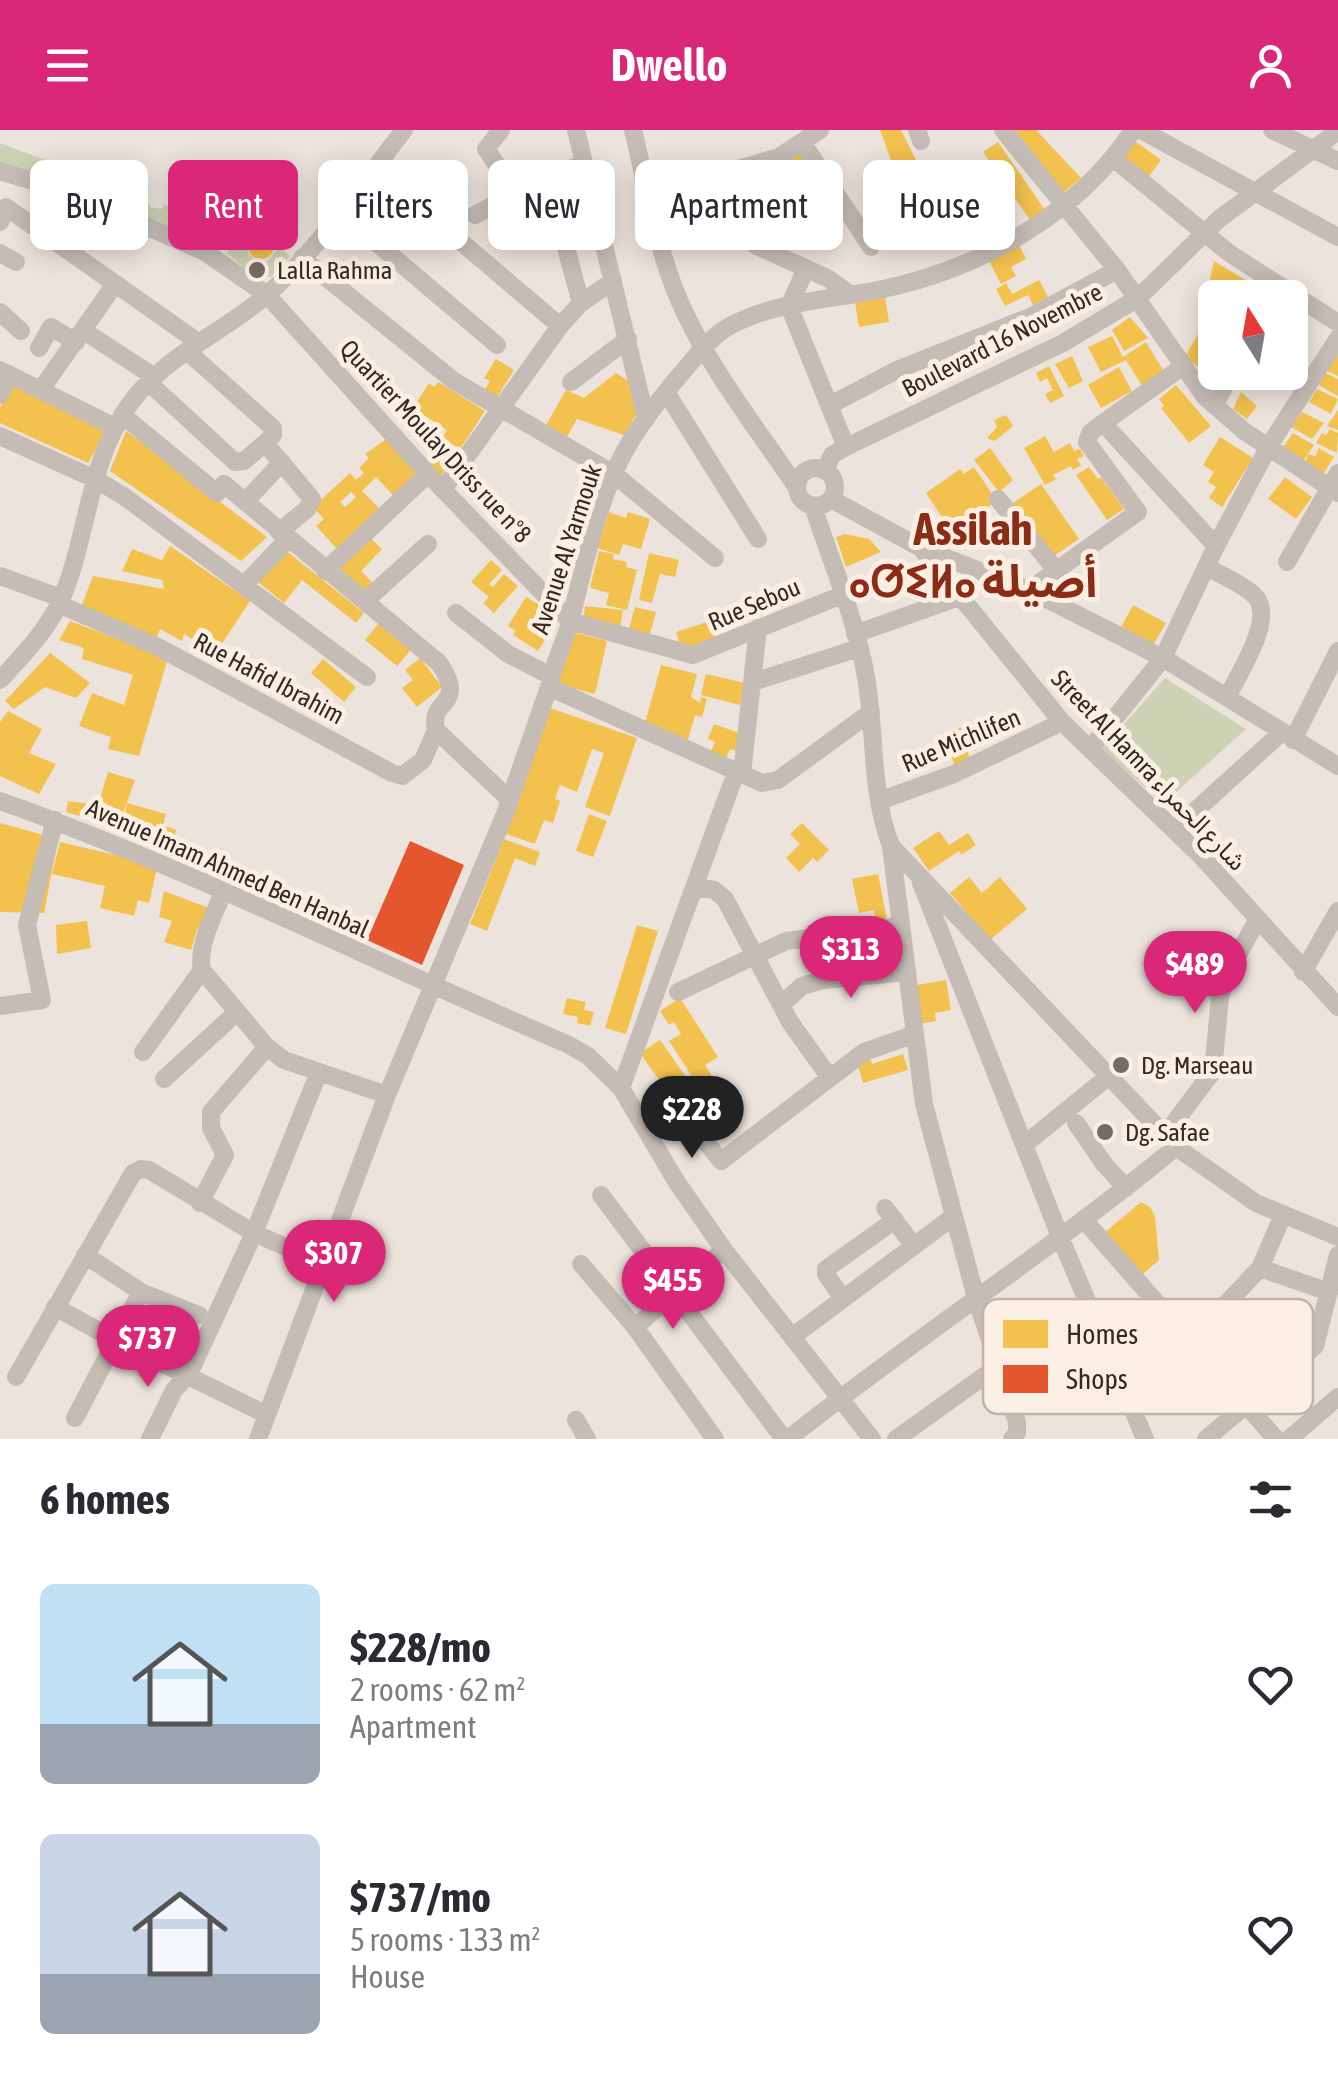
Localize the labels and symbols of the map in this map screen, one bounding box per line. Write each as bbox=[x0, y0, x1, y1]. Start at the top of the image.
place label: Lalla Rahma bbox=[277, 256, 392, 284]
marker: Lalla Rahma bbox=[246, 259, 268, 281]
street label: Boulevard 16 Novembre bbox=[897, 277, 1107, 403]
north arrow bbox=[1198, 280, 1308, 390]
street label: Quartier Moulay Driss rue n°8 bbox=[335, 334, 537, 548]
street label: Avenue Al Yarmouk bbox=[525, 461, 607, 637]
district label: Assilah ⴰⵚⵉⵍⴰ أصيلة bbox=[849, 503, 1097, 607]
street label: Rue Sebou bbox=[704, 572, 804, 636]
street label: Rue Hafid Ibrahim bbox=[189, 627, 349, 729]
street label: Street Al Hamra شارع الحمراء bbox=[1043, 664, 1252, 879]
street label: Rue Michlifen bbox=[898, 702, 1024, 778]
street label: Avenue Imam Ahmed Ben Hanbal bbox=[83, 793, 374, 943]
pin: $313 bbox=[792, 916, 910, 1001]
pin: $489 bbox=[1136, 931, 1254, 1016]
place label: Dg. Marseau bbox=[1141, 1051, 1253, 1079]
marker: Dg. Marseau bbox=[1110, 1054, 1132, 1076]
pin: $228 bbox=[633, 1076, 751, 1161]
place label: Dg. Safae bbox=[1125, 1118, 1210, 1146]
marker: Dg. Safae bbox=[1094, 1121, 1116, 1143]
pin: $307 bbox=[275, 1220, 393, 1305]
pin: $455 bbox=[614, 1247, 732, 1332]
legend bbox=[983, 1299, 1313, 1414]
pin: $737 bbox=[89, 1305, 207, 1390]
text: Homes bbox=[1066, 1318, 1138, 1350]
text: Shops bbox=[1066, 1363, 1128, 1395]

